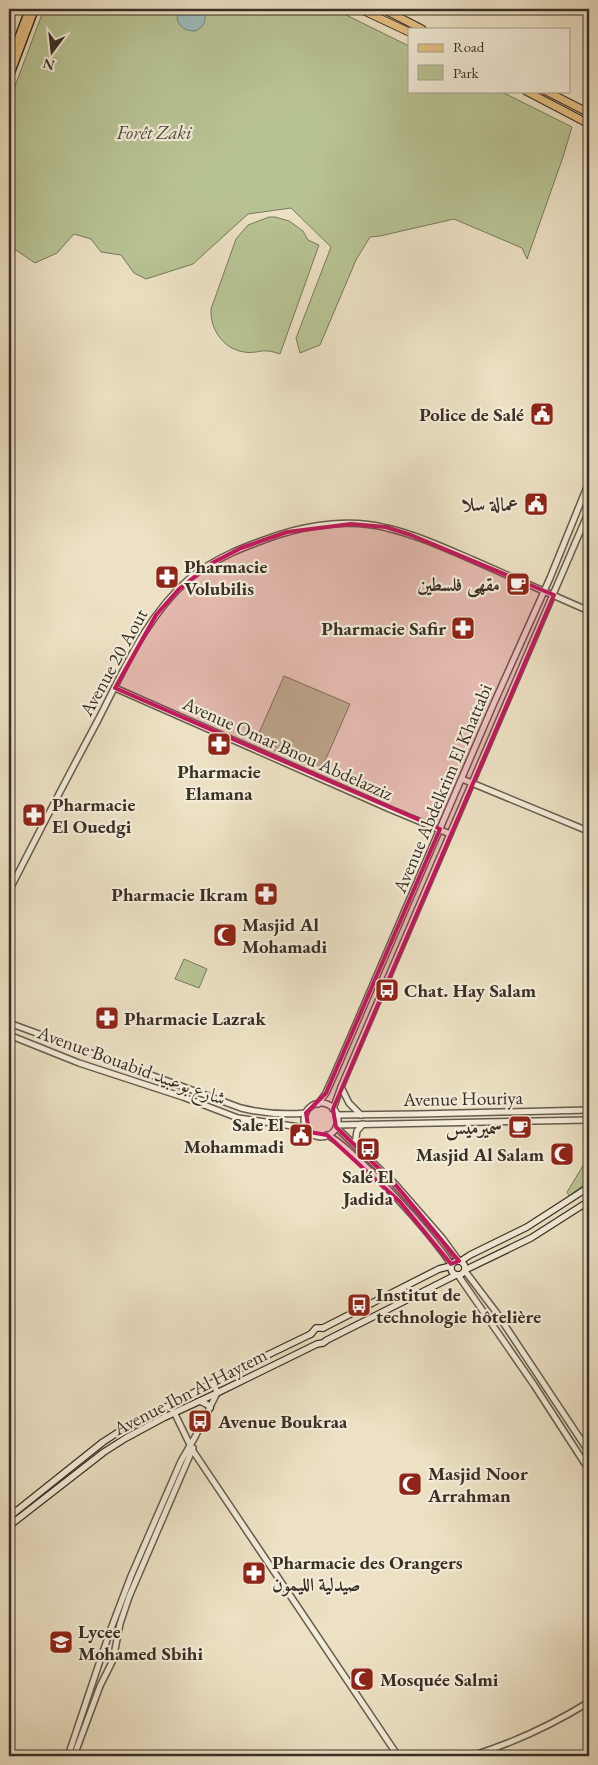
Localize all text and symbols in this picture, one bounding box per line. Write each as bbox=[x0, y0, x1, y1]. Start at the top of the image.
north arrow bbox=[28, 28, 78, 78]
legend bbox=[408, 28, 570, 92]
text: Road bbox=[453, 37, 485, 56]
text: N bbox=[40, 54, 56, 75]
text: Park bbox=[453, 63, 480, 82]
park label: Forêt Zaki bbox=[115, 120, 193, 145]
public building icon: Police de Salé bbox=[529, 401, 555, 427]
place label: Police de Salé bbox=[419, 402, 524, 427]
public building icon: عمالة سلا bbox=[523, 491, 549, 517]
place label: عمالة سلا bbox=[461, 492, 518, 517]
place label: Pharmacie Volubilis bbox=[184, 554, 267, 601]
pharmacy icon: Pharmacie Volubilis bbox=[154, 564, 180, 590]
cafe icon: مقهى فلسطين bbox=[505, 571, 531, 597]
place label: مقهى فلسطين bbox=[417, 572, 500, 598]
street label: Avenue 20 Aout bbox=[73, 604, 153, 721]
pharmacy icon: Pharmacie Safir bbox=[450, 615, 476, 641]
place label: Pharmacie Safir bbox=[321, 616, 446, 641]
street label: Avenue Abdelkrim El Khattabi bbox=[387, 680, 498, 897]
street label: Avenue Omar Bnou Abdelazziz bbox=[178, 690, 398, 807]
pharmacy icon: Pharmacie Elamana bbox=[206, 731, 232, 757]
place label: Pharmacie Elamana bbox=[177, 759, 261, 806]
place label: Pharmacie El Ouedgi bbox=[52, 792, 135, 839]
pharmacy icon: Pharmacie El Ouedgi bbox=[21, 802, 47, 828]
pharmacy icon: Pharmacie Ikram bbox=[253, 881, 279, 907]
place label: Pharmacie Ikram bbox=[111, 882, 249, 907]
place label: Masjid Al Mohamadi bbox=[242, 912, 327, 959]
mosque icon: Masjid Al Mohamadi bbox=[212, 922, 238, 948]
bus stop icon: Chat. Hay Salam bbox=[374, 977, 400, 1003]
place label: Chat. Hay Salam bbox=[404, 978, 537, 1003]
pharmacy icon: Pharmacie Lazrak bbox=[94, 1005, 120, 1031]
place label: Pharmacie Lazrak bbox=[124, 1006, 266, 1031]
street label: Avenue Bouabid شارع بوعبيد bbox=[32, 1019, 229, 1114]
street label: Avenue Houriya bbox=[402, 1085, 524, 1112]
place label: Sale El Mohammadi bbox=[184, 1112, 285, 1159]
cafe icon: سميرميس bbox=[507, 1114, 533, 1140]
place label: سميرميس bbox=[446, 1115, 502, 1141]
public building icon: Sale El Mohammadi bbox=[288, 1122, 314, 1148]
bus stop icon: Salé El Jadida bbox=[355, 1136, 381, 1162]
mosque icon: Masjid Al Salam bbox=[549, 1141, 575, 1167]
place label: Masjid Al Salam bbox=[416, 1142, 545, 1167]
place label: Salé El Jadida bbox=[341, 1164, 394, 1211]
place label: Institut de technologie hôtelière bbox=[376, 1282, 541, 1329]
bus stop icon: Institut de technologie hôtelière bbox=[346, 1292, 372, 1318]
street label: Avenue Ibn Al Haytem bbox=[108, 1342, 271, 1441]
bus stop icon: Avenue Boukraa bbox=[187, 1408, 213, 1434]
place label: Avenue Boukraa bbox=[217, 1409, 348, 1434]
place label: Masjid Noor Arrahman bbox=[427, 1461, 528, 1508]
mosque icon: Masjid Noor Arrahman bbox=[397, 1471, 423, 1497]
place label: Pharmacie des Orangers صيدلية الليمون bbox=[272, 1550, 463, 1597]
pharmacy icon: Pharmacie des Orangers صيدلية الليمون bbox=[241, 1560, 267, 1586]
place label: Lycee Mohamed Sbihi bbox=[78, 1619, 203, 1666]
school or university icon: Lycee Mohamed Sbihi bbox=[48, 1629, 74, 1655]
mosque icon: Mosquée Salmi bbox=[349, 1666, 375, 1692]
place label: Mosquée Salmi bbox=[380, 1667, 499, 1692]

